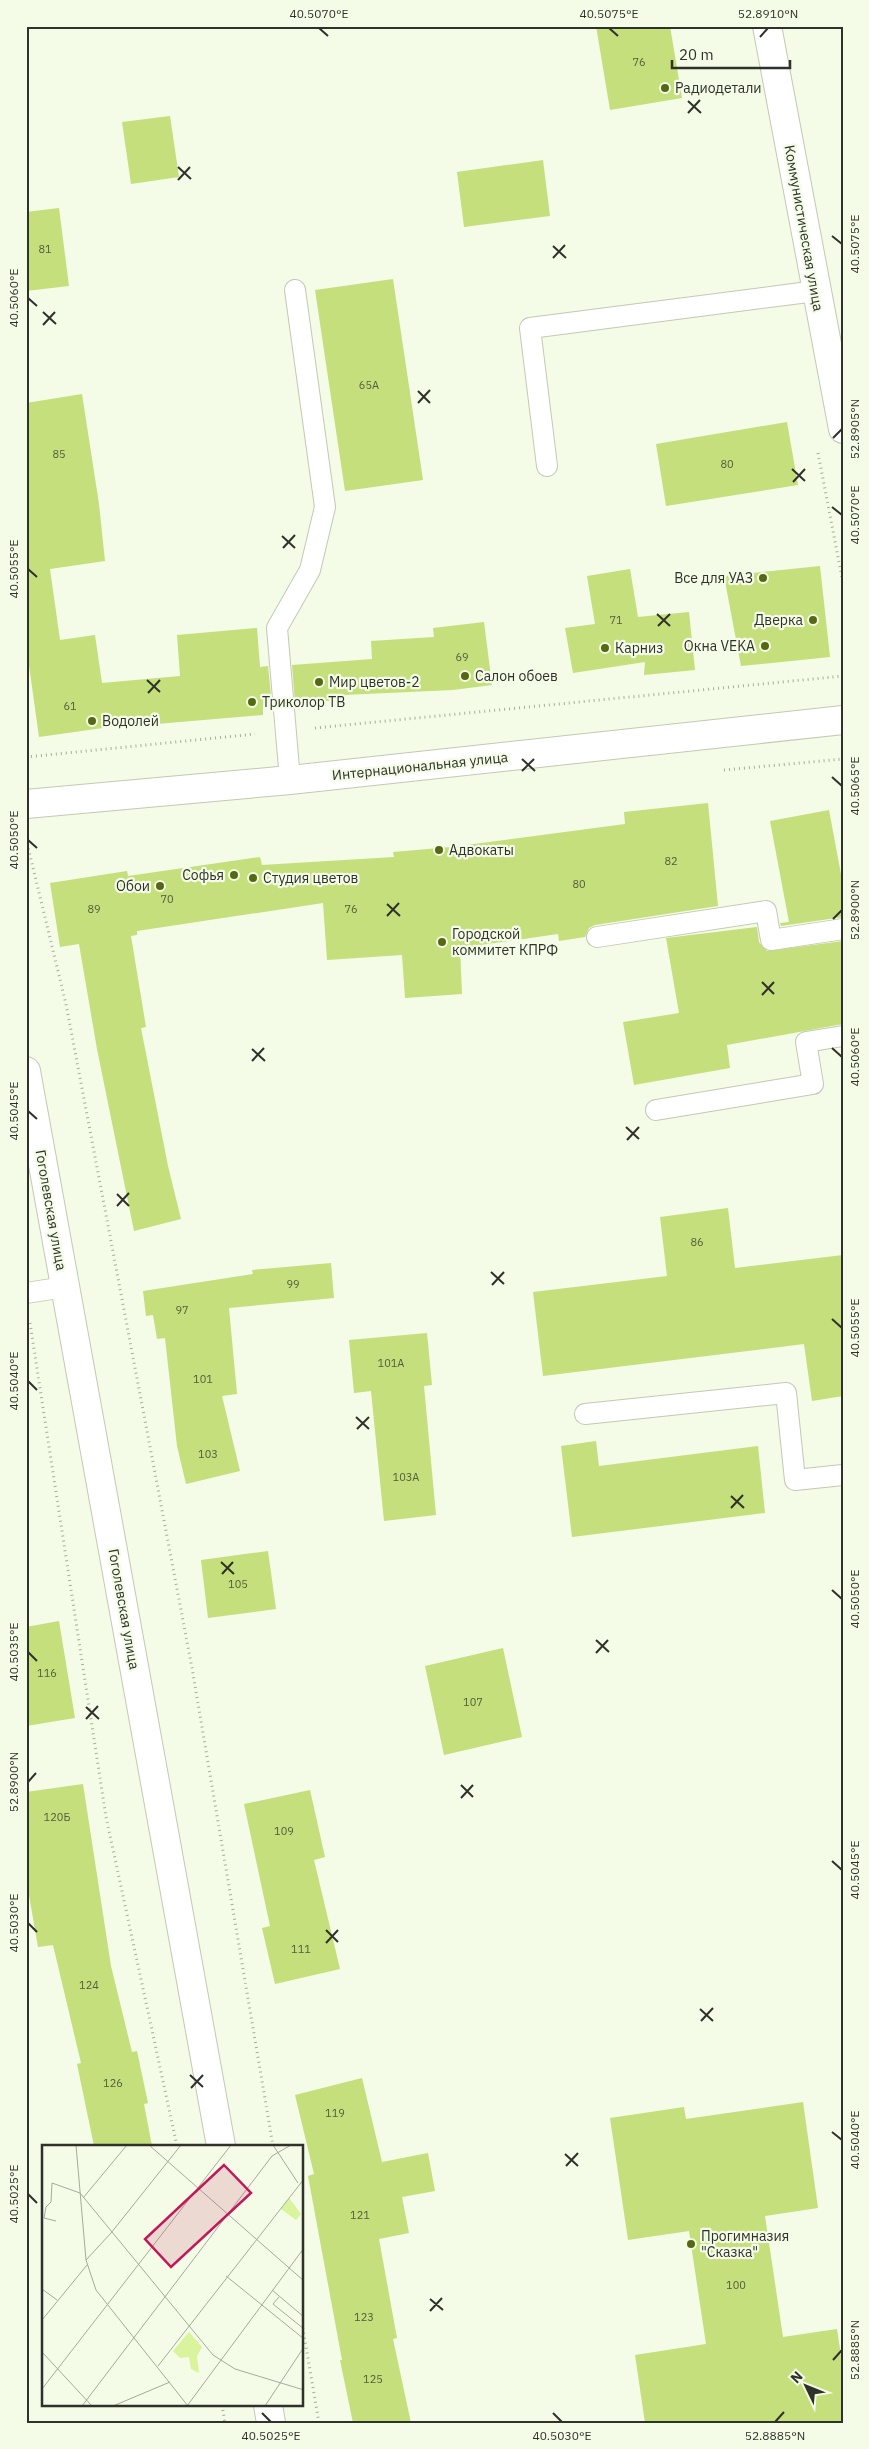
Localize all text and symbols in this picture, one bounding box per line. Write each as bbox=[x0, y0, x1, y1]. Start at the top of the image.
text: 40.5070°E bbox=[289, 6, 349, 21]
text: 40.5075°E bbox=[579, 6, 639, 21]
text: 52.8910°N bbox=[738, 6, 798, 21]
scale bar bbox=[672, 38, 789, 70]
text: 20 m bbox=[679, 45, 714, 64]
house number: 76 bbox=[632, 55, 646, 69]
place label: Радиодетали bbox=[675, 79, 762, 97]
marker: Радиодетали bbox=[659, 82, 671, 94]
street label: Коммунистическая улица bbox=[781, 143, 828, 313]
text: 40.5075°E bbox=[847, 214, 862, 274]
house number: 81 bbox=[38, 242, 52, 256]
text: 40.5060°E bbox=[6, 268, 21, 328]
house number: 65А bbox=[359, 378, 379, 392]
text: 52.8905°N bbox=[847, 399, 862, 459]
house number: 85 bbox=[52, 447, 66, 461]
house number: 80 bbox=[720, 457, 734, 471]
text: 40.5070°E bbox=[847, 485, 862, 545]
text: 40.5055°E bbox=[6, 539, 21, 599]
place label: Все для УАЗ bbox=[674, 569, 753, 587]
marker: Все для УАЗ bbox=[757, 572, 769, 584]
place label: Дверка bbox=[754, 611, 804, 629]
house number: 71 bbox=[609, 613, 623, 627]
marker: Дверка bbox=[807, 614, 819, 626]
place label: Окна VEKA bbox=[684, 637, 755, 655]
place label: Карниз bbox=[615, 639, 663, 657]
marker: Окна VEKA bbox=[759, 640, 771, 652]
marker: Карниз bbox=[599, 642, 611, 654]
house number: 69 bbox=[455, 650, 469, 664]
place label: Салон обоев bbox=[475, 667, 558, 685]
marker: Салон обоев bbox=[459, 670, 471, 682]
place label: Мир цветов-2 bbox=[329, 673, 420, 691]
marker: Мир цветов-2 bbox=[313, 676, 325, 688]
place label: Триколор ТВ bbox=[262, 693, 345, 711]
marker: Триколор ТВ bbox=[246, 696, 258, 708]
house number: 61 bbox=[63, 699, 77, 713]
place label: Водолей bbox=[102, 712, 159, 730]
marker: Водолей bbox=[86, 715, 98, 727]
street label: Интернациональная улица bbox=[331, 748, 509, 784]
text: 40.5065°E bbox=[847, 756, 862, 816]
text: 40.5050°E bbox=[6, 810, 21, 870]
place label: Адвокаты bbox=[449, 841, 514, 859]
marker: Адвокаты bbox=[433, 844, 445, 856]
house number: 82 bbox=[664, 854, 678, 868]
place label: Софья bbox=[182, 866, 224, 884]
marker: Софья bbox=[228, 869, 240, 881]
place label: Студия цветов bbox=[263, 869, 358, 887]
marker: Студия цветов bbox=[247, 872, 259, 884]
place label: Обои bbox=[116, 877, 150, 895]
house number: 80 bbox=[572, 877, 586, 891]
marker: Обои bbox=[154, 880, 166, 892]
text: 52.8900°N bbox=[847, 880, 862, 940]
house number: 70 bbox=[160, 892, 174, 906]
house number: 89 bbox=[87, 902, 101, 916]
house number: 76 bbox=[344, 902, 358, 916]
place label: Городской коммитет КПРФ bbox=[452, 925, 558, 959]
marker: Городской коммитет КПРФ bbox=[436, 936, 448, 948]
text: 40.5060°E bbox=[847, 1027, 862, 1087]
text: 40.5045°E bbox=[6, 1081, 21, 1141]
street label: Гоголевская улица bbox=[32, 1148, 71, 1272]
house number: 86 bbox=[690, 1235, 704, 1249]
house number: 99 bbox=[286, 1277, 300, 1291]
text: 40.5055°E bbox=[847, 1298, 862, 1358]
house number: 97 bbox=[175, 1303, 189, 1317]
text: 40.5040°E bbox=[6, 1351, 21, 1411]
house number: 101А bbox=[378, 1356, 404, 1370]
house number: 101 bbox=[193, 1372, 213, 1386]
house number: 103 bbox=[198, 1447, 218, 1461]
house number: 103А bbox=[393, 1470, 419, 1484]
street label: Гоголевская улица bbox=[105, 1547, 144, 1671]
text: 40.5050°E bbox=[847, 1569, 862, 1629]
house number: 105 bbox=[228, 1577, 248, 1591]
text: 40.5035°E bbox=[6, 1622, 21, 1682]
house number: 116 bbox=[37, 1666, 57, 1680]
house number: 107 bbox=[463, 1695, 483, 1709]
text: 52.8900°N bbox=[6, 1752, 21, 1812]
house number: 120Б bbox=[44, 1810, 70, 1824]
house number: 109 bbox=[274, 1824, 294, 1838]
text: 40.5045°E bbox=[847, 1840, 862, 1900]
text: 40.5030°E bbox=[6, 1893, 21, 1953]
house number: 111 bbox=[291, 1942, 311, 1956]
house number: 124 bbox=[79, 1978, 99, 1992]
house number: 126 bbox=[103, 2076, 123, 2090]
house number: 119 bbox=[325, 2106, 345, 2120]
text: 40.5040°E bbox=[847, 2110, 862, 2170]
inset map bbox=[42, 2145, 304, 2406]
text: 40.5025°E bbox=[6, 2164, 21, 2224]
house number: 121 bbox=[350, 2208, 370, 2222]
place label: Прогимназия "Сказка" bbox=[701, 2227, 789, 2261]
marker: Прогимназия "Сказка" bbox=[685, 2238, 697, 2250]
house number: 100 bbox=[726, 2278, 746, 2292]
house number: 123 bbox=[354, 2310, 374, 2324]
text: 52.8885°N bbox=[847, 2320, 862, 2380]
north arrow bbox=[782, 2362, 832, 2412]
text: N bbox=[786, 2367, 807, 2387]
house number: 125 bbox=[363, 2372, 383, 2386]
text: 40.5025°E bbox=[241, 2428, 301, 2443]
text: 40.5030°E bbox=[532, 2428, 592, 2443]
text: 52.8885°N bbox=[745, 2428, 805, 2443]

